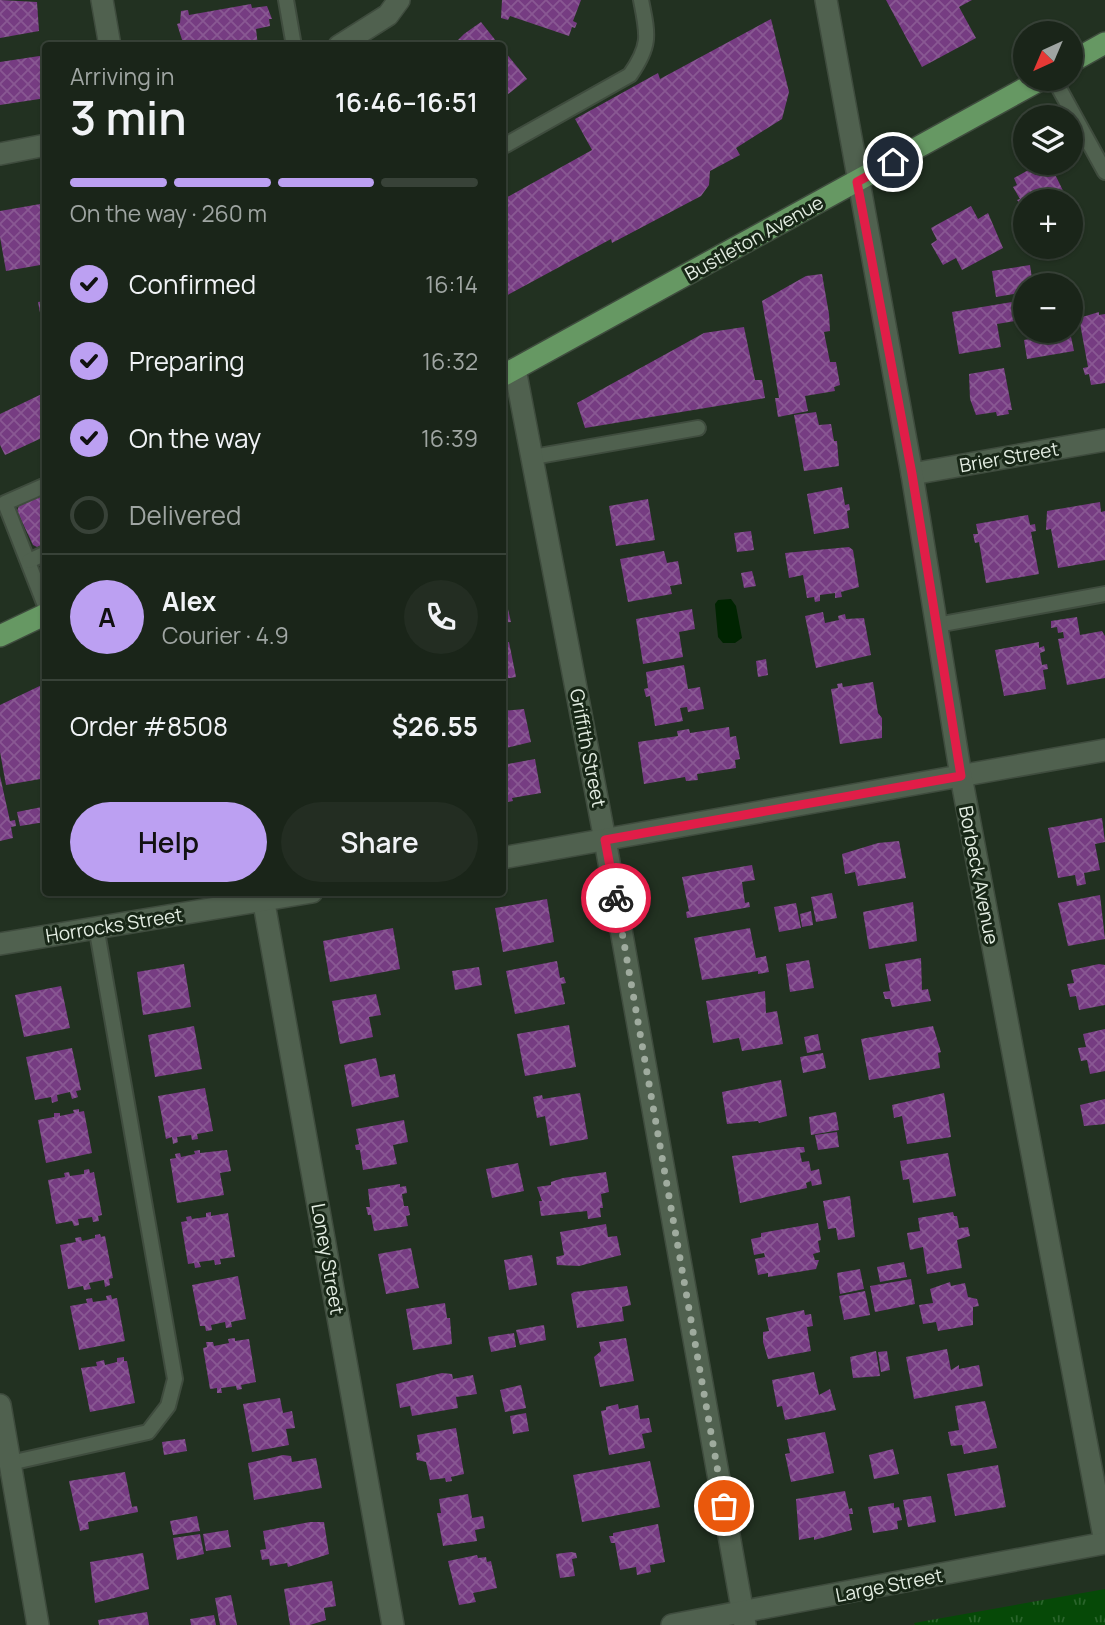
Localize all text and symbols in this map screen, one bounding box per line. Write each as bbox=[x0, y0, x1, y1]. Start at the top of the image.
north arrow bbox=[1013, 21, 1083, 91]
map controls bbox=[1013, 21, 1083, 343]
text: Arriving in bbox=[70, 60, 175, 92]
text: 16:46–16:51 bbox=[335, 84, 478, 120]
text: 3 min bbox=[70, 86, 187, 149]
button: layers bbox=[1013, 105, 1083, 175]
pin bbox=[863, 132, 923, 192]
icon: home bbox=[874, 143, 912, 181]
street label: Bustleton Avenue bbox=[680, 189, 828, 287]
button: + bbox=[1013, 189, 1083, 259]
text: On the way · 260 m bbox=[70, 197, 267, 229]
icon: check bbox=[70, 265, 108, 303]
text: Confirmed bbox=[129, 266, 256, 302]
text: 16:14 bbox=[425, 268, 478, 300]
button: − bbox=[1013, 273, 1083, 343]
icon: check bbox=[70, 342, 108, 380]
text: Preparing bbox=[129, 343, 245, 379]
text: 16:32 bbox=[422, 345, 478, 377]
icon: check bbox=[70, 419, 108, 457]
text: On the way bbox=[129, 420, 261, 456]
text: 16:39 bbox=[421, 422, 478, 454]
street label: Brier Street bbox=[957, 435, 1061, 479]
text: Delivered bbox=[129, 497, 241, 533]
button: phone bbox=[404, 580, 478, 654]
text: Alex bbox=[162, 583, 216, 619]
text: A bbox=[98, 599, 116, 635]
text: Courier · 4.9 bbox=[162, 619, 289, 651]
street label: Griffith Street bbox=[564, 686, 612, 810]
text: Order #8508 bbox=[70, 708, 228, 744]
text: $26.55 bbox=[392, 708, 478, 744]
button: Help bbox=[70, 802, 267, 882]
button: Share bbox=[281, 802, 478, 882]
street label: Borbeck Avenue bbox=[953, 803, 1005, 947]
courier bbox=[581, 863, 651, 933]
icon: bike bbox=[597, 879, 635, 917]
street label: Horrocks Street bbox=[44, 901, 184, 949]
street label: Loney Street bbox=[305, 1201, 351, 1317]
pin bbox=[694, 1476, 754, 1536]
icon: bag bbox=[705, 1487, 743, 1525]
street label: Large Street bbox=[833, 1562, 945, 1608]

